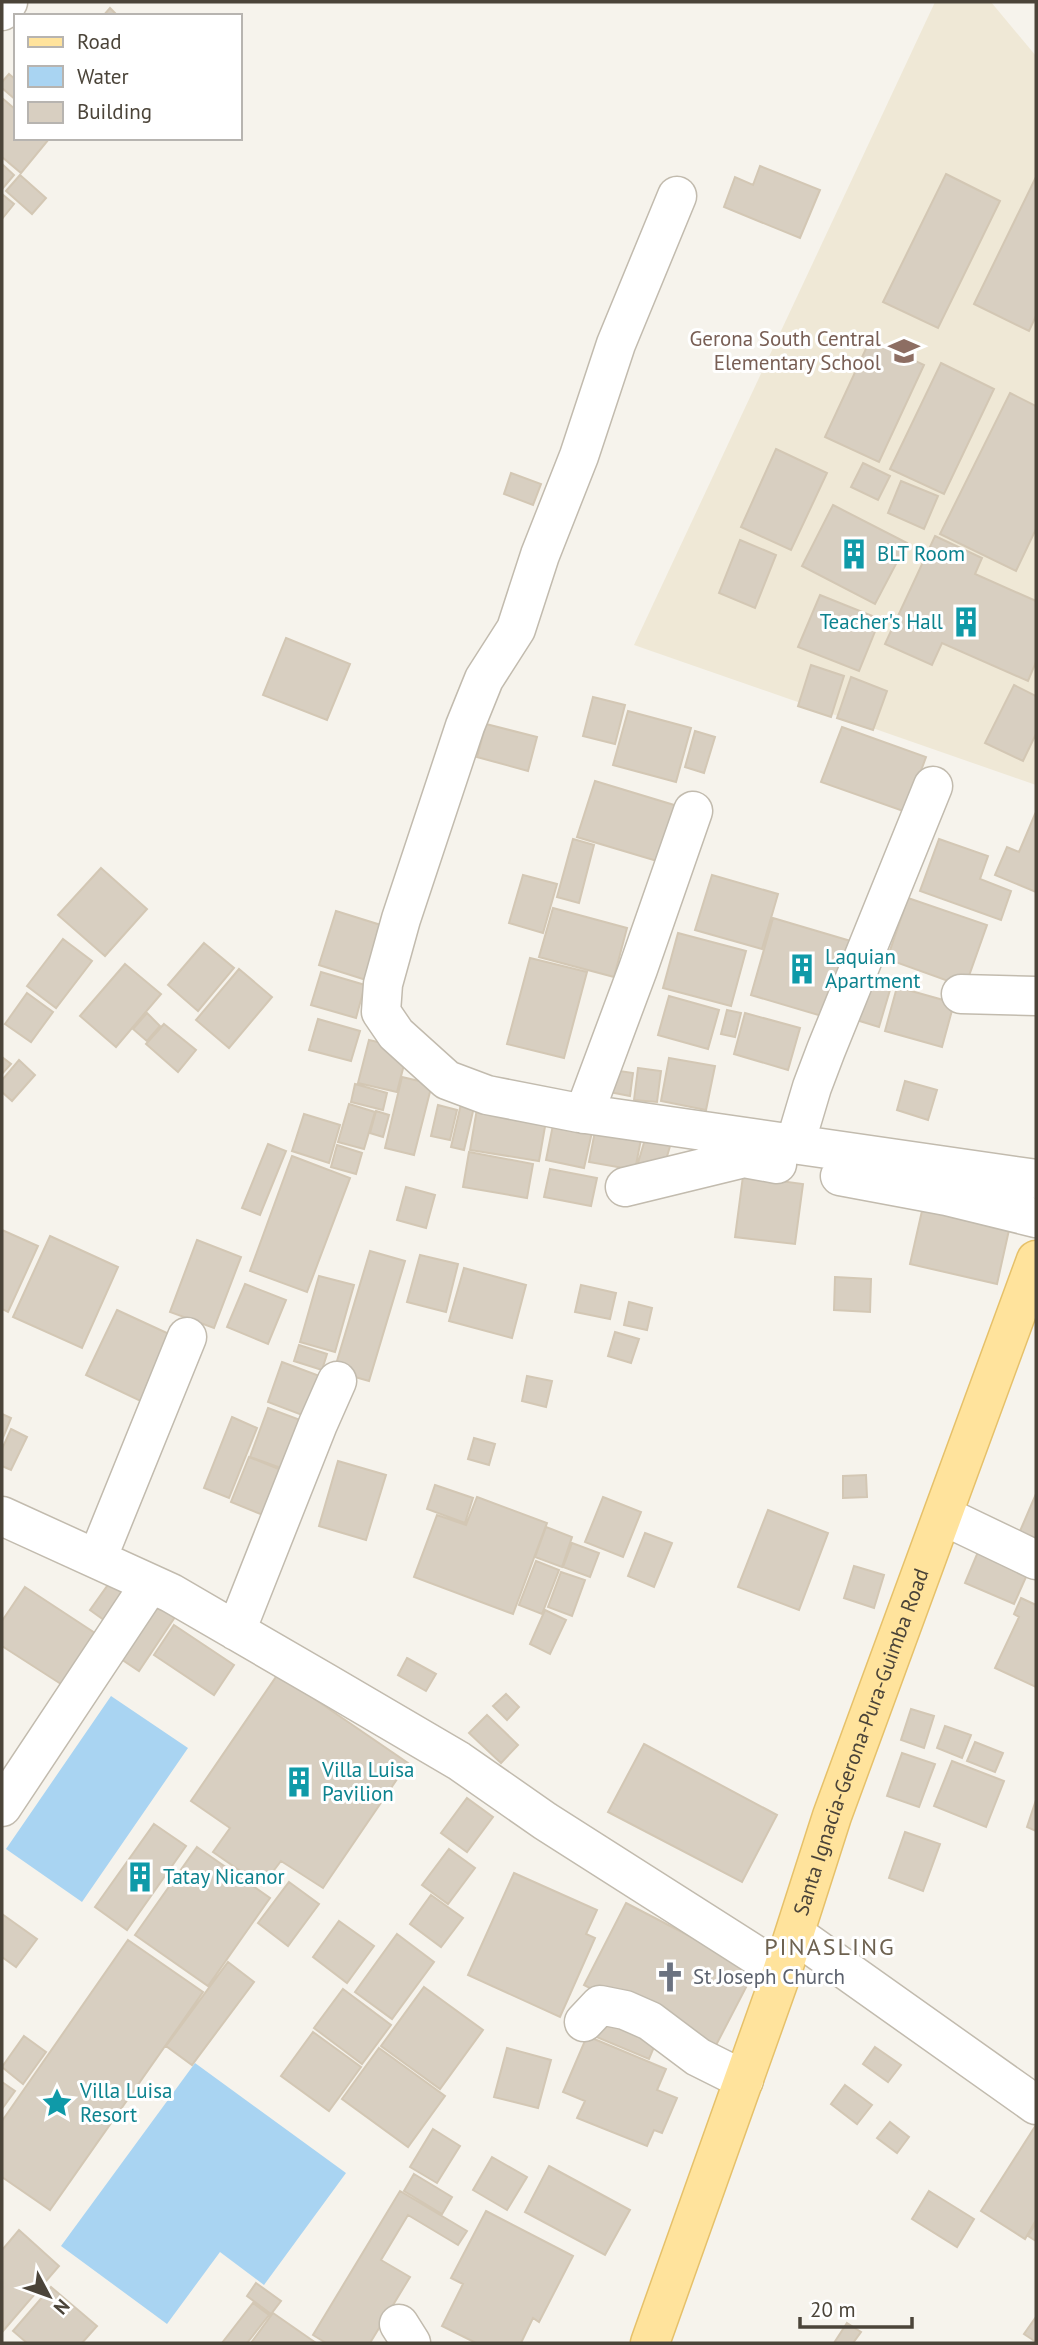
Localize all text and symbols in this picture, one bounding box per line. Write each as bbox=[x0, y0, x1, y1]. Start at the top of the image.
legend bbox=[14, 14, 242, 140]
text: Road bbox=[77, 28, 121, 55]
text: Water bbox=[77, 63, 129, 90]
text: Building bbox=[77, 98, 152, 125]
place label: Gerona South Central Elementary School bbox=[689, 325, 881, 376]
school or university icon: Gerona South Central Elementary School bbox=[887, 334, 921, 368]
building icon: BLT Room bbox=[837, 537, 871, 571]
place label: BLT Room bbox=[877, 540, 965, 567]
building icon: Teacher's Hall bbox=[949, 605, 983, 639]
place label: Teacher's Hall bbox=[820, 608, 943, 635]
place label: Laquian Apartment bbox=[825, 943, 920, 994]
building icon: Laquian Apartment bbox=[785, 952, 819, 986]
street label: Santa Ignacia-Gerona-Pura-Guimba Road bbox=[787, 1565, 935, 1919]
place label: Villa Luisa Pavilion bbox=[321, 1756, 414, 1807]
building icon: Villa Luisa Pavilion bbox=[282, 1765, 316, 1799]
building icon: Tatay Nicanor bbox=[123, 1860, 157, 1894]
place label: Tatay Nicanor bbox=[163, 1863, 285, 1890]
district label: PINASLING bbox=[764, 1931, 896, 1962]
church icon: St Joseph Church bbox=[653, 1960, 687, 1994]
place label: St Joseph Church bbox=[693, 1963, 845, 1990]
place label: Villa Luisa Resort bbox=[79, 2077, 172, 2128]
place icon: Villa Luisa Resort bbox=[40, 2086, 74, 2120]
north arrow bbox=[14, 2261, 84, 2331]
scale bar bbox=[800, 2286, 912, 2330]
text: N bbox=[49, 2295, 75, 2320]
text: 20 m bbox=[810, 2296, 856, 2323]

